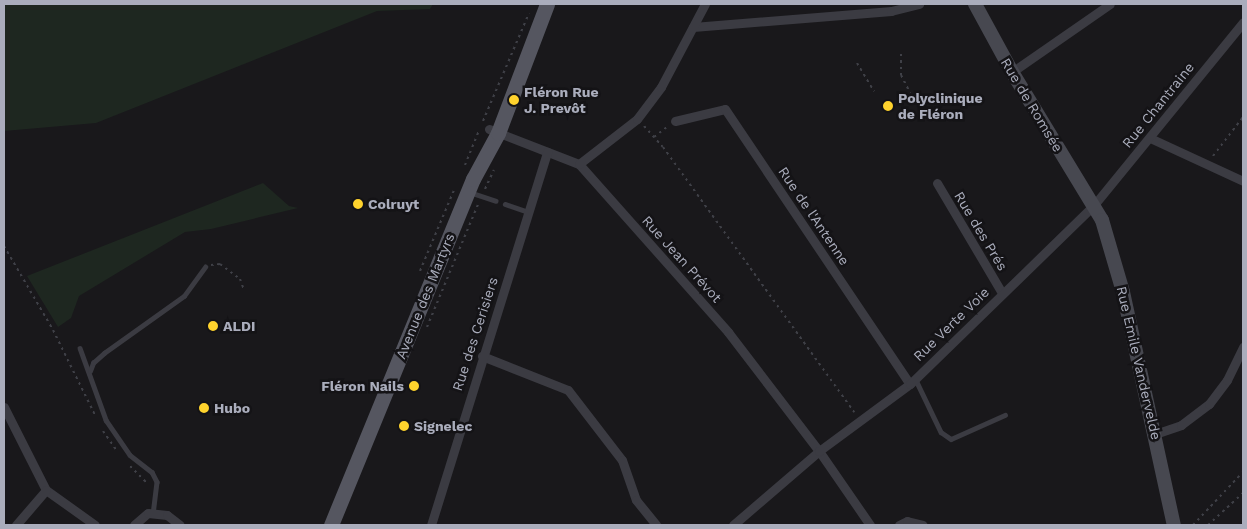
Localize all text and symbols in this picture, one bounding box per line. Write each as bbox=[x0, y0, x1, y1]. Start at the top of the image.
street label: Rue de Romsée bbox=[997, 55, 1067, 155]
street label: Rue Chantraine bbox=[1118, 59, 1198, 151]
place label: Fléron Rue J. Prevôt bbox=[524, 84, 599, 116]
place label: Polyclinique de Fléron bbox=[898, 90, 983, 122]
marker: Fléron Rue J. Prevôt bbox=[508, 94, 520, 106]
marker: Polyclinique de Fléron bbox=[882, 100, 894, 112]
street label: Rue de l'Antenne bbox=[775, 164, 853, 268]
street label: Rue des Prés bbox=[951, 188, 1011, 274]
place label: Colruyt bbox=[368, 196, 419, 212]
marker: Colruyt bbox=[352, 198, 364, 210]
street label: Rue Jean Prévot bbox=[639, 212, 725, 306]
street label: Avenue des Martyrs bbox=[392, 231, 458, 361]
street label: Rue des Cerisiers bbox=[449, 275, 501, 393]
street label: Rue Verte Voie bbox=[909, 283, 993, 365]
street label: Rue Emile Vandervelde bbox=[1113, 284, 1165, 442]
place label: ALDI bbox=[223, 318, 255, 334]
marker: ALDI bbox=[207, 320, 219, 332]
place label: Fléron Nails bbox=[321, 378, 404, 394]
marker: Fléron Nails bbox=[408, 380, 420, 392]
place label: Hubo bbox=[214, 400, 250, 416]
marker: Hubo bbox=[198, 402, 210, 414]
place label: Signelec bbox=[414, 418, 472, 434]
marker: Signelec bbox=[398, 420, 410, 432]

